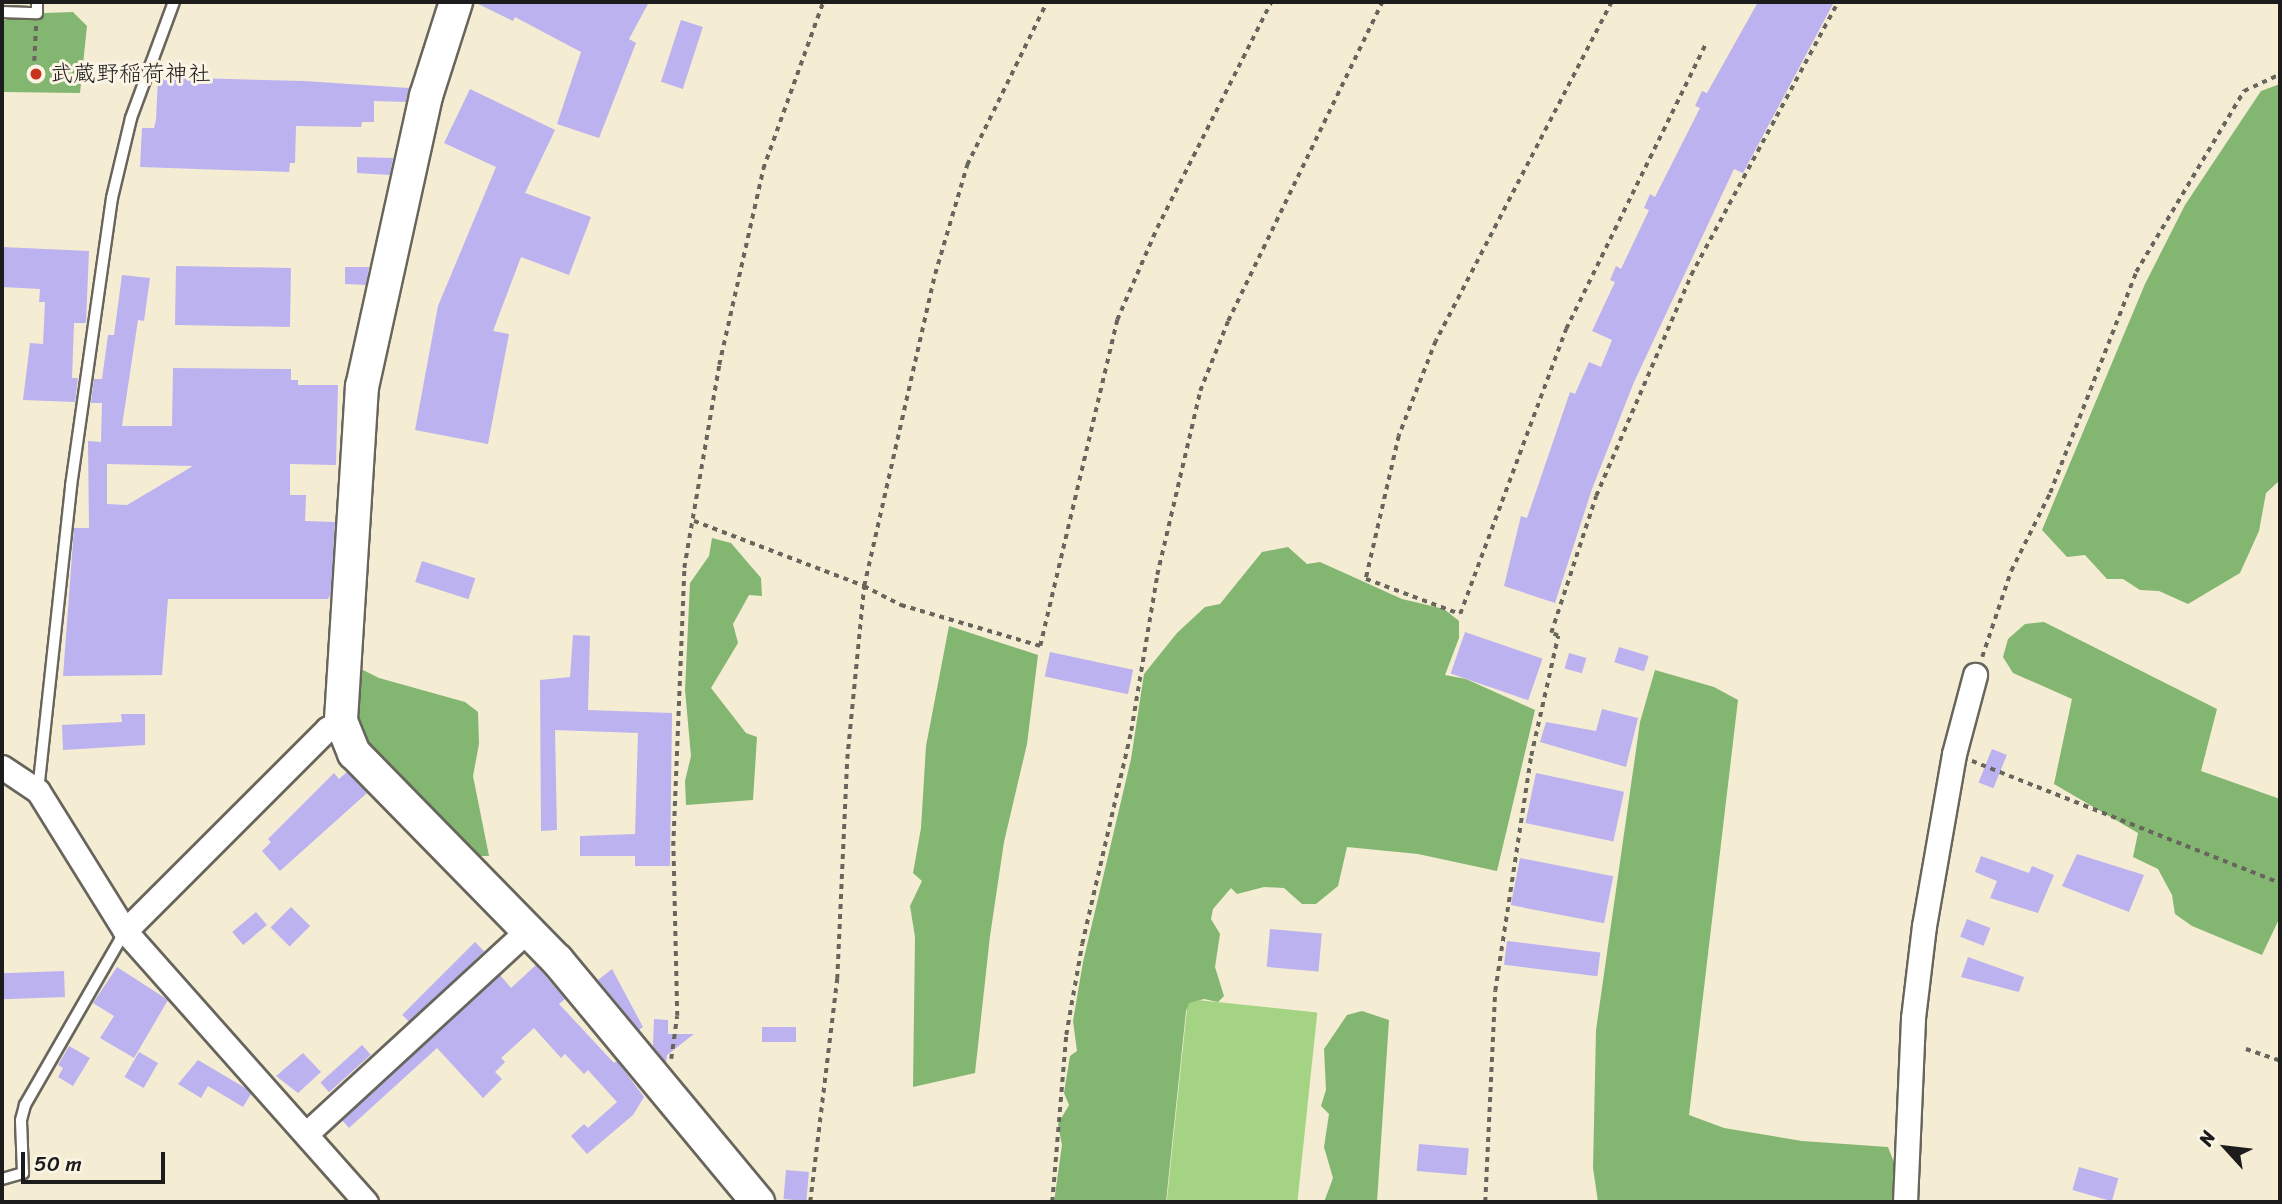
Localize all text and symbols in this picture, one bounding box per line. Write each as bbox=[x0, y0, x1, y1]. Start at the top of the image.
place label: 武蔵野稲荷神社 bbox=[50, 60, 211, 88]
marker: 武蔵野稲荷神社 bbox=[28, 66, 44, 82]
north arrow bbox=[2191, 1113, 2261, 1183]
text: N bbox=[2189, 1125, 2225, 1152]
scale bar bbox=[24, 1138, 168, 1182]
text: 50 m bbox=[34, 1145, 82, 1183]

